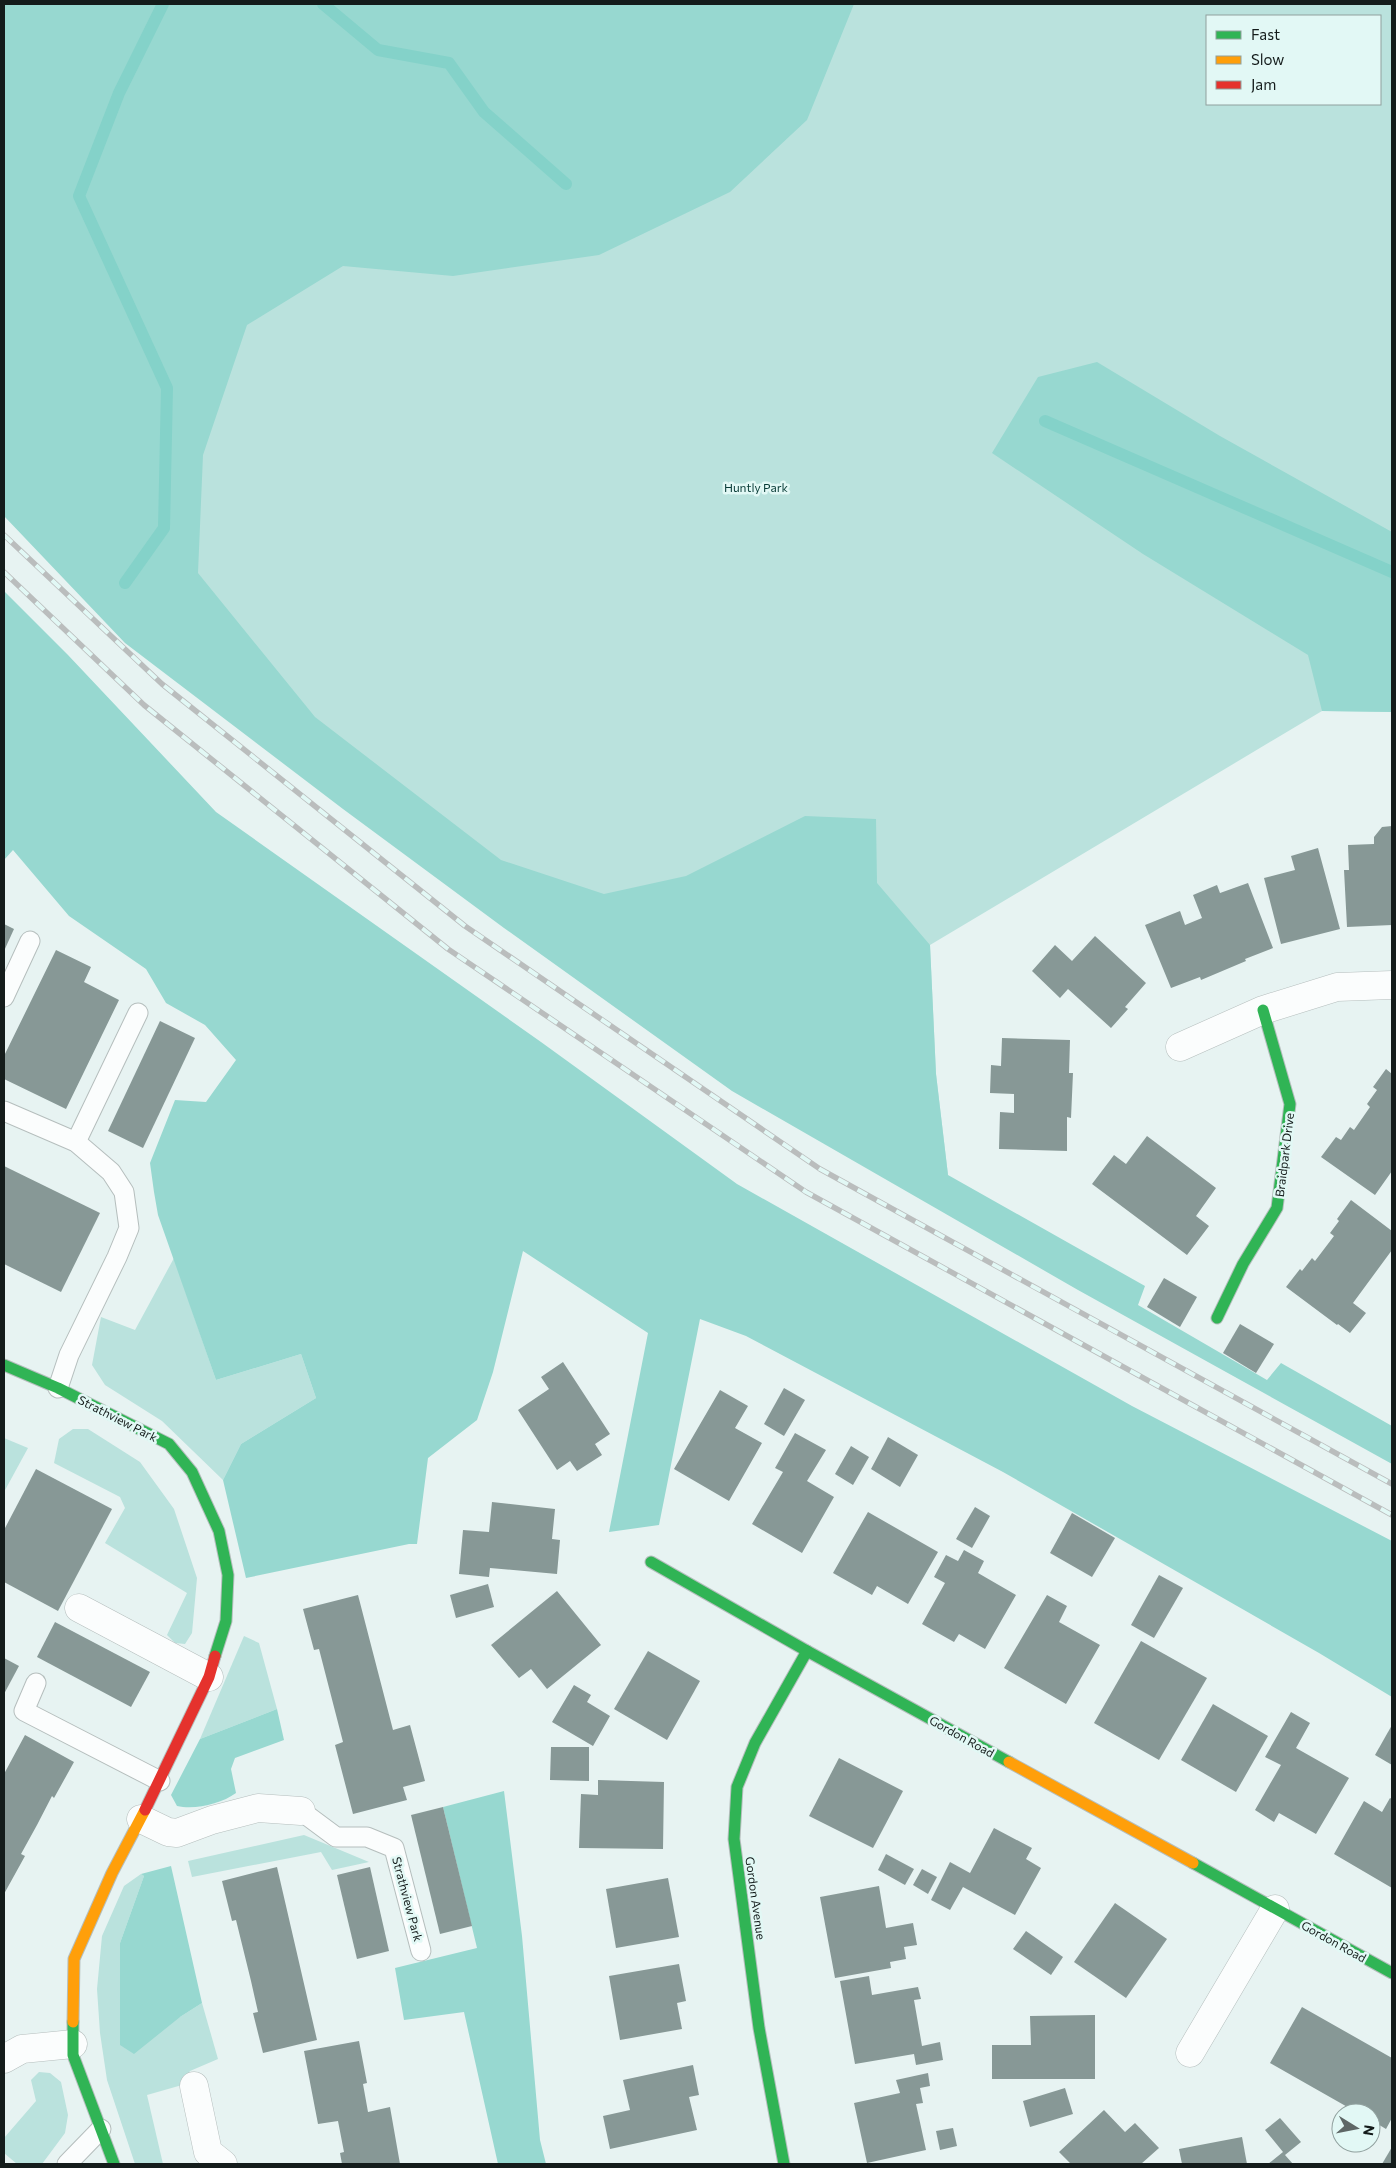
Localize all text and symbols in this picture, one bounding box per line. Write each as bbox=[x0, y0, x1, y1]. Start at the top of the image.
legend bbox=[1206, 15, 1381, 105]
text: Fast bbox=[1251, 25, 1280, 43]
text: Slow bbox=[1251, 50, 1284, 68]
text: Jam bbox=[1251, 75, 1276, 93]
park label: Huntly Park bbox=[724, 480, 789, 494]
street label: Braidpark Drive bbox=[1272, 1112, 1296, 1198]
street label: Strathview Park bbox=[76, 1392, 160, 1444]
street label: Gordon Road bbox=[927, 1712, 997, 1760]
street label: Strathview Park bbox=[390, 1855, 426, 1943]
street label: Gordon Avenue bbox=[743, 1856, 769, 1940]
street label: Gordon Road bbox=[1299, 1917, 1369, 1965]
north arrow bbox=[1331, 2103, 1381, 2153]
text: N bbox=[1360, 2124, 1379, 2137]

